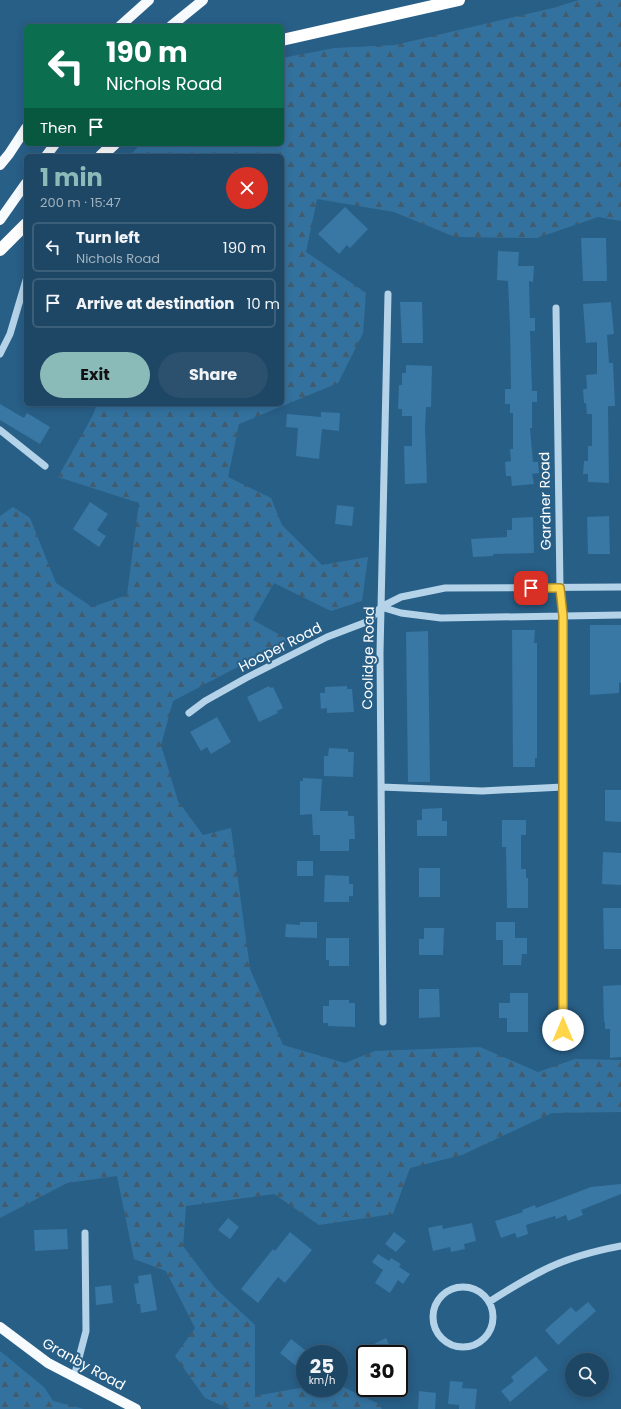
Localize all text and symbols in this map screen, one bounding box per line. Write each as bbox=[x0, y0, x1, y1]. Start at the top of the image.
text: 190 m bbox=[106, 33, 188, 72]
icon: left bbox=[40, 40, 92, 92]
text: Nichols Road bbox=[106, 71, 222, 96]
icon: arrive bbox=[85, 116, 107, 138]
text: Then bbox=[40, 117, 77, 138]
text: 1 min bbox=[40, 161, 103, 194]
button: close bbox=[226, 167, 268, 209]
text: 200 m · 15:47 bbox=[40, 193, 121, 212]
text: Turn left bbox=[76, 227, 140, 248]
icon: left bbox=[42, 236, 64, 258]
text: 190 m bbox=[223, 237, 266, 258]
text: Nichols Road bbox=[76, 249, 160, 268]
icon: arrive bbox=[42, 292, 64, 314]
text: Arrive at destination bbox=[76, 293, 234, 314]
text: 10 m bbox=[246, 293, 280, 314]
button: Exit bbox=[40, 352, 150, 398]
button: Share bbox=[158, 352, 268, 398]
street label: Gardner Road bbox=[534, 452, 556, 550]
pin bbox=[514, 571, 548, 605]
icon: arrive bbox=[520, 577, 542, 599]
street label: Coolidge Road bbox=[357, 606, 379, 710]
street label: Hooper Road bbox=[235, 617, 325, 677]
position arrow bbox=[542, 1009, 584, 1051]
street label: Granby Road bbox=[39, 1333, 129, 1395]
speed limit sign: 30 bbox=[356, 1345, 408, 1397]
text: 25 bbox=[310, 1352, 334, 1380]
map controls bbox=[565, 1353, 609, 1397]
button: search bbox=[565, 1353, 609, 1397]
text: km/h bbox=[309, 1373, 335, 1388]

